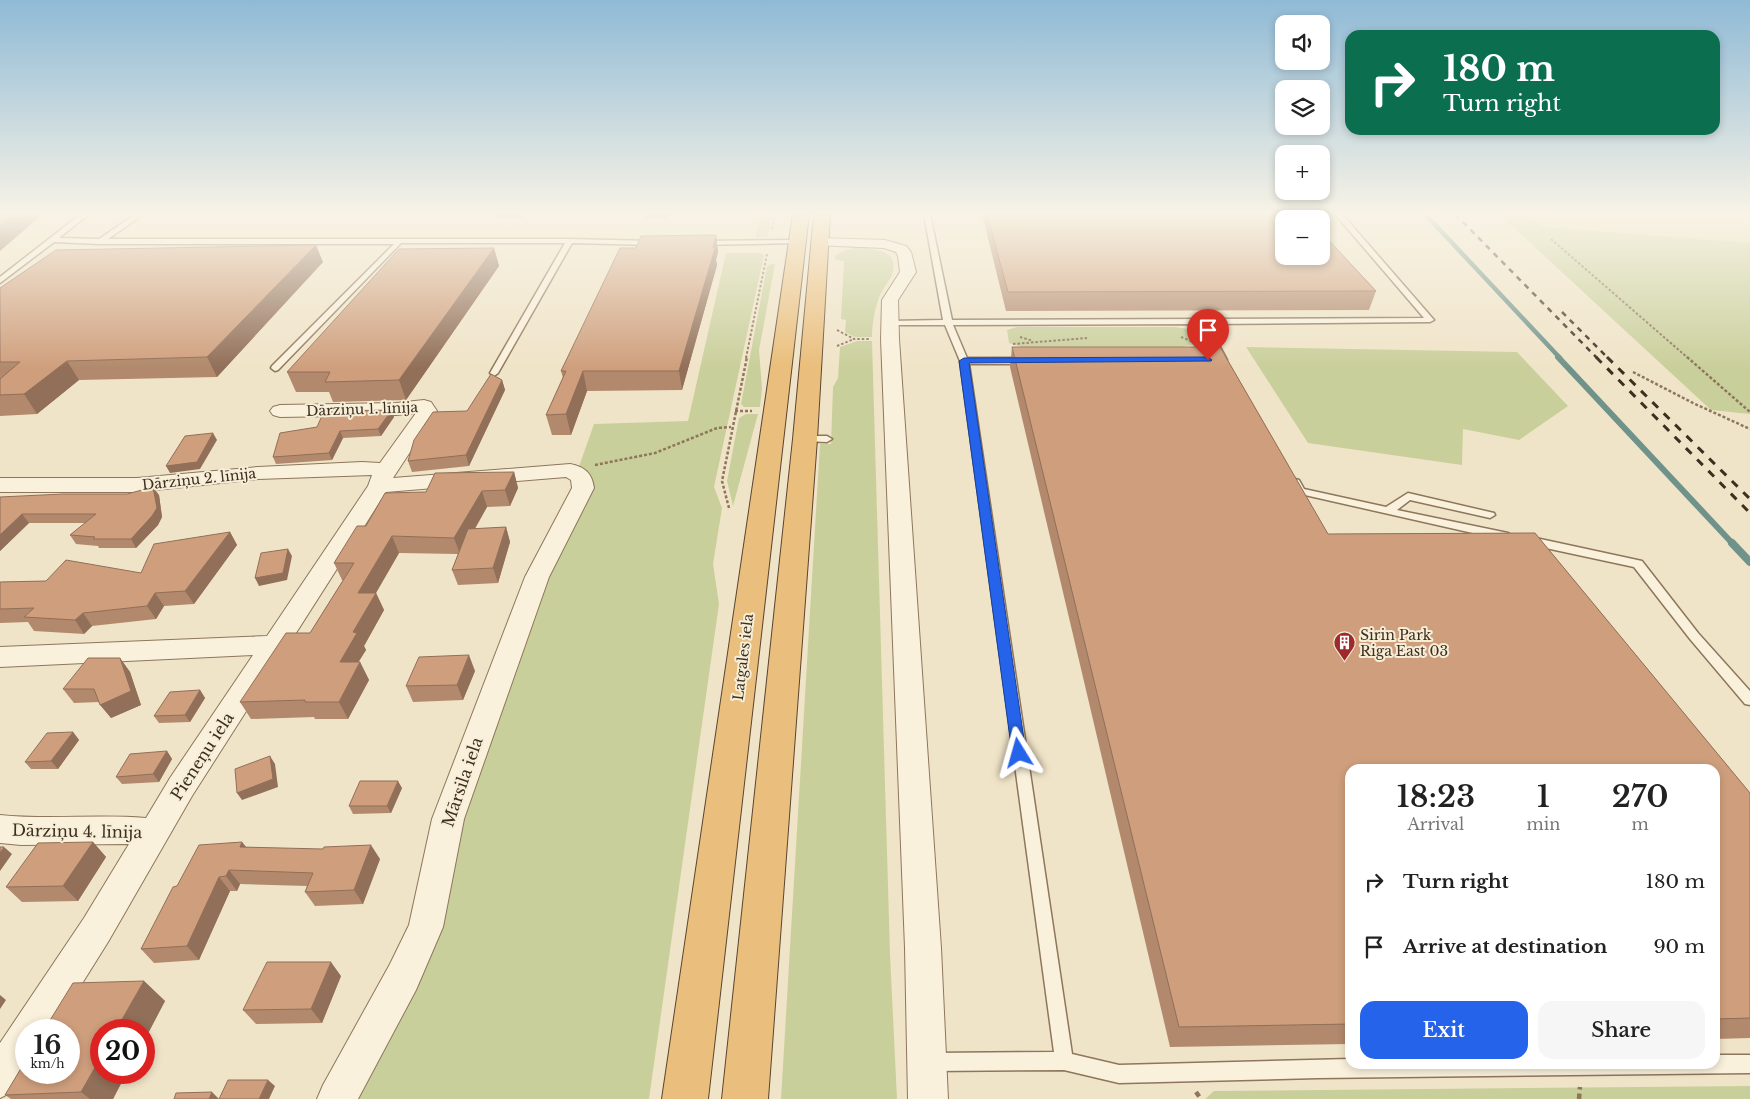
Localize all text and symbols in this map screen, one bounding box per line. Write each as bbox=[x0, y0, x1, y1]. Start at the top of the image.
map controls bbox=[1275, 15, 1330, 265]
button: sound bbox=[1275, 15, 1330, 70]
text: 180 m bbox=[1443, 47, 1555, 90]
icon: right bbox=[1360, 50, 1425, 115]
button: layers bbox=[1275, 80, 1330, 135]
text: Turn right bbox=[1443, 90, 1561, 117]
button: + bbox=[1275, 145, 1330, 200]
button: − bbox=[1275, 210, 1330, 265]
pin bbox=[1187, 309, 1229, 360]
icon: arrive bbox=[1194, 316, 1222, 344]
street label: Dārziņu 1. līnija bbox=[306, 398, 419, 420]
street label: Dārziņu 2. līnija bbox=[141, 464, 257, 494]
street label: Latgales iela bbox=[729, 612, 757, 701]
place label: Sirin Park Riga East 03 bbox=[1360, 626, 1448, 660]
building icon: Sirin Park Riga East 03 bbox=[1332, 631, 1356, 662]
street label: Pieneņu iela bbox=[166, 708, 239, 804]
position arrow bbox=[992, 726, 1044, 778]
street label: Mārsila iela bbox=[437, 734, 487, 830]
text: 18:23 bbox=[1396, 778, 1475, 815]
text: 1 bbox=[1537, 778, 1550, 815]
text: 270 bbox=[1612, 778, 1669, 815]
text: Arrival bbox=[1407, 814, 1464, 834]
text: min bbox=[1527, 814, 1560, 834]
text: m bbox=[1632, 814, 1649, 834]
street label: Dārziņu 4. līnija bbox=[12, 820, 142, 843]
icon: right bbox=[1360, 868, 1388, 896]
text: Turn right bbox=[1403, 870, 1509, 893]
text: 180 m bbox=[1646, 870, 1705, 893]
icon: arrive bbox=[1360, 933, 1388, 961]
text: Arrive at destination bbox=[1403, 935, 1607, 958]
text: 90 m bbox=[1653, 935, 1705, 958]
button: Exit bbox=[1360, 1001, 1528, 1059]
button: Share bbox=[1538, 1001, 1705, 1059]
speed limit sign: 20 bbox=[90, 1019, 155, 1084]
text: 16 bbox=[34, 1030, 61, 1061]
text: km/h bbox=[30, 1056, 65, 1071]

